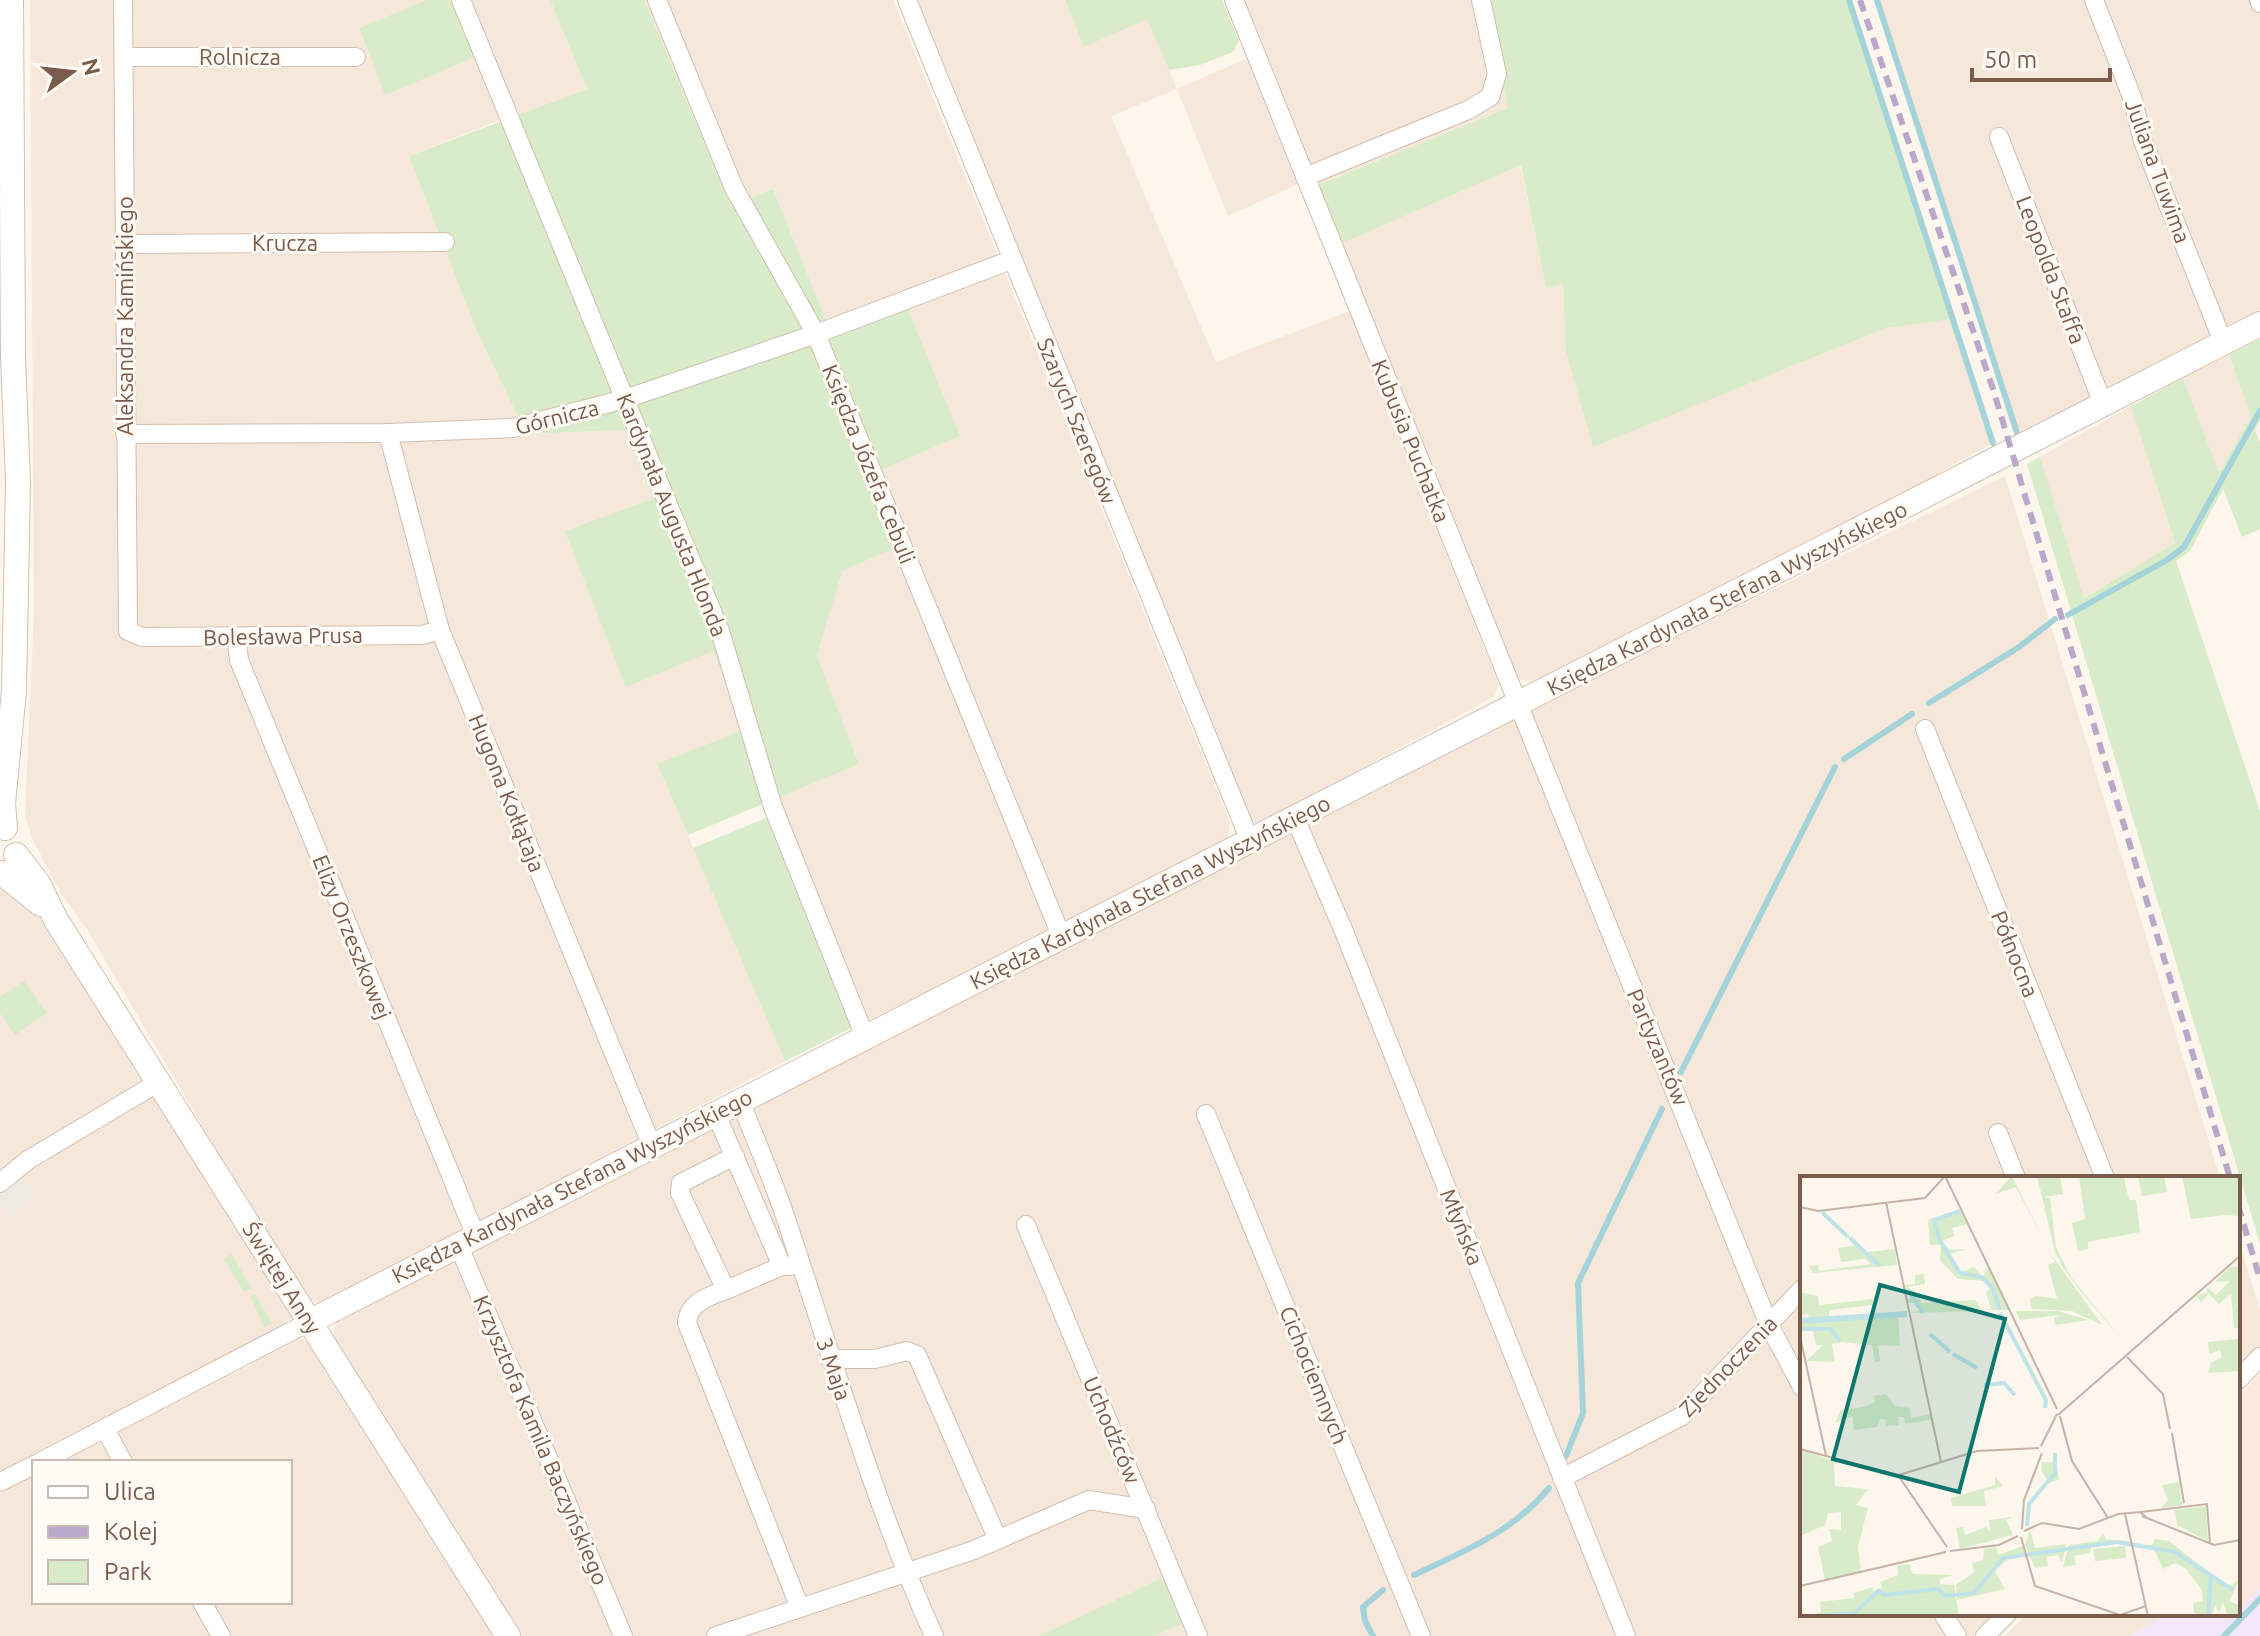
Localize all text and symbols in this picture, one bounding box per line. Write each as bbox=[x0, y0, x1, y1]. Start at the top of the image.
north arrow bbox=[32, 32, 112, 112]
scale bar bbox=[1972, 32, 2110, 82]
street label: Rolnicza bbox=[199, 44, 281, 69]
text: 50 m bbox=[1984, 46, 2037, 73]
text: N bbox=[78, 56, 106, 78]
street label: Juliana Tuwima bbox=[2121, 95, 2196, 246]
street label: Leopolda Staffa bbox=[2012, 192, 2091, 347]
street label: Aleksandra Kamińskiego bbox=[112, 196, 137, 436]
street label: Krucza bbox=[252, 230, 318, 255]
street label: Szarych Szeregów bbox=[1033, 334, 1122, 507]
street label: Kubusia Puchatka bbox=[1367, 356, 1456, 526]
street label: Księdza Józefa Cebuli bbox=[818, 361, 921, 567]
street label: Kardynała Augusta Hlonda bbox=[612, 390, 733, 640]
street label: Górnicza bbox=[512, 394, 601, 439]
street label: Księdza Kardynała Stefana Wyszyńskiego bbox=[1542, 495, 1911, 700]
street label: Bolesława Prusa bbox=[203, 622, 363, 649]
street label: Hugona Kołłątaja bbox=[464, 710, 551, 875]
street label: Księdza Kardynała Stefana Wyszyńskiego bbox=[965, 789, 1334, 994]
street label: Elizy Orzeszkowej bbox=[308, 851, 397, 1022]
street label: Północna bbox=[1987, 907, 2044, 1001]
street label: Partyzantów bbox=[1623, 985, 1694, 1109]
street label: Księdza Kardynała Stefana Wyszyńskiego bbox=[387, 1083, 756, 1288]
inset map bbox=[1800, 1176, 2240, 1616]
street label: Młyńska bbox=[1436, 1185, 1489, 1269]
street label: Świętej Anny bbox=[238, 1217, 328, 1339]
street label: Krzysztofa Kamila Baczyńskiego bbox=[469, 1291, 614, 1588]
street label: Cichociemnych bbox=[1275, 1302, 1354, 1448]
street label: Zjednoczenia bbox=[1674, 1310, 1782, 1421]
street label: 3 Maja bbox=[812, 1334, 857, 1403]
street label: Uchodźców bbox=[1079, 1373, 1146, 1487]
legend bbox=[32, 1460, 292, 1604]
text: Ulica bbox=[104, 1478, 156, 1505]
text: Kolej bbox=[104, 1518, 158, 1545]
text: Park bbox=[104, 1558, 152, 1585]

